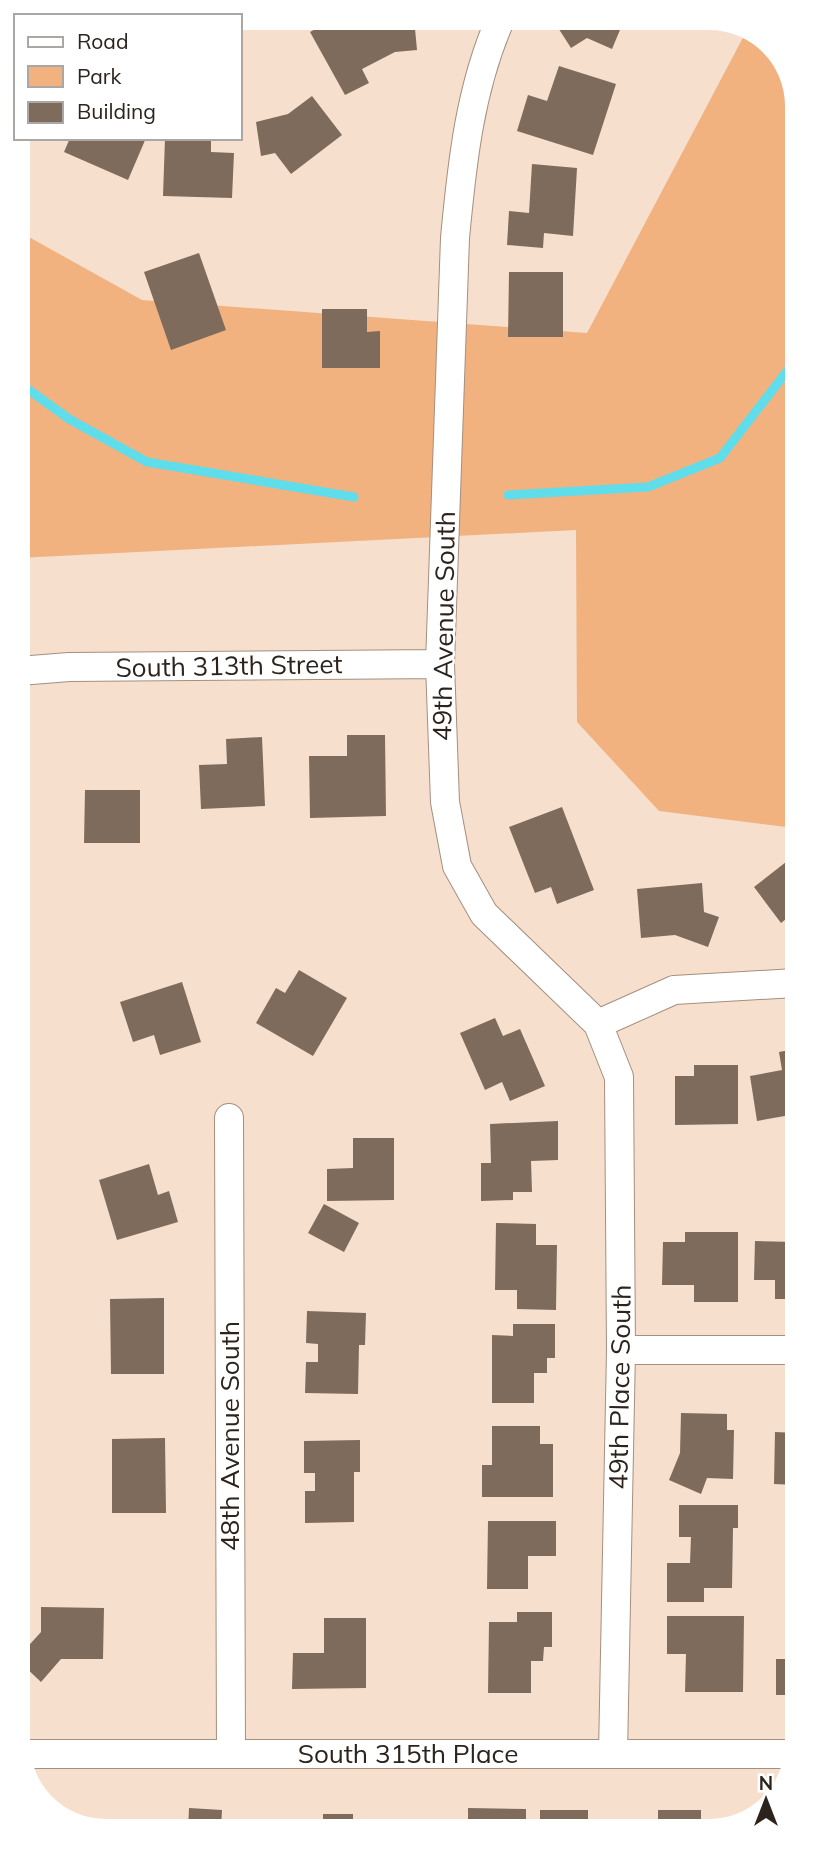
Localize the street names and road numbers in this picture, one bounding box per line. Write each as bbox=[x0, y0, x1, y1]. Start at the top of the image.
street label: 49th Avenue South bbox=[425, 511, 462, 741]
street label: South 313th Street bbox=[115, 647, 343, 684]
street label: 49th Place South bbox=[601, 1284, 638, 1490]
street label: 48th Avenue South bbox=[213, 1321, 246, 1551]
street label: South 315th Place bbox=[298, 1737, 518, 1770]

